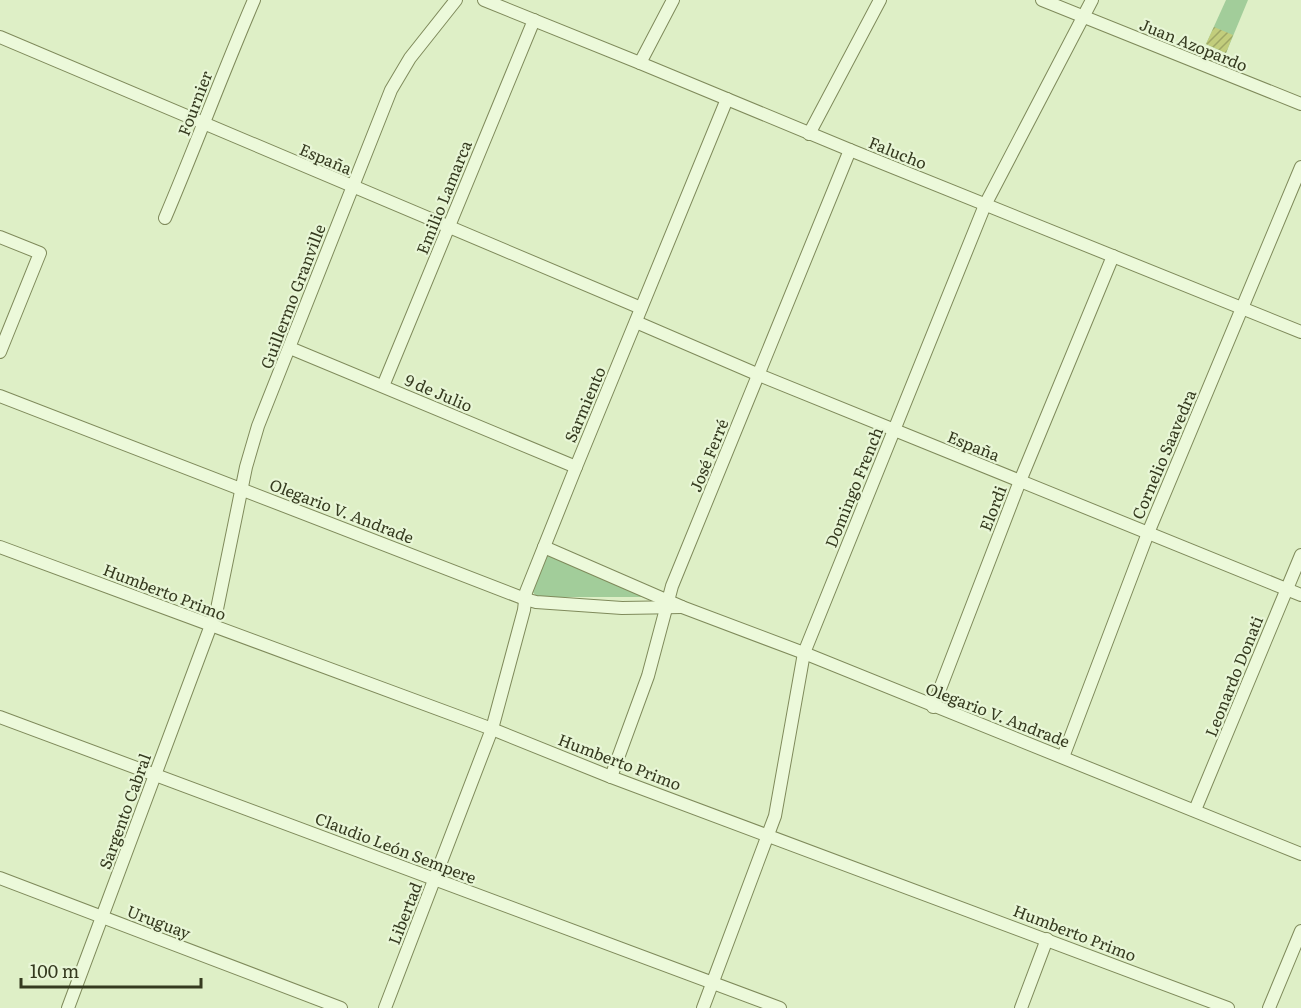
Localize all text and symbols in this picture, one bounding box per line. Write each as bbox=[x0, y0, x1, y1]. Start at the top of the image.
street label: Juan Azopardo bbox=[1136, 11, 1252, 77]
street label: Fournier bbox=[171, 67, 218, 139]
street label: Falucho bbox=[865, 129, 931, 175]
street label: España bbox=[296, 136, 356, 180]
street label: Emilio Lamarca bbox=[409, 136, 477, 258]
street label: Guillermo Granville bbox=[253, 220, 331, 372]
street label: Sarmiento bbox=[557, 362, 611, 446]
street label: 9 de Julio bbox=[401, 367, 477, 417]
street label: Cornelio Saavedra bbox=[1125, 385, 1201, 523]
street label: José Ferré bbox=[682, 415, 734, 495]
street label: Domingo French bbox=[818, 423, 888, 551]
street label: España bbox=[944, 424, 1004, 467]
street label: Olegario V. Andrade bbox=[266, 471, 418, 549]
street label: Elordi bbox=[972, 482, 1012, 534]
street label: Humberto Primo bbox=[100, 557, 230, 625]
street label: Leonardo Donati bbox=[1198, 612, 1268, 740]
street label: Olegario V. Andrade bbox=[922, 675, 1074, 753]
street label: Humberto Primo bbox=[555, 727, 685, 795]
street label: Sargento Cabral bbox=[92, 750, 156, 872]
street label: Claudio León Sempere bbox=[312, 805, 480, 889]
street label: Libertad bbox=[381, 878, 427, 948]
street label: Uruguay bbox=[124, 898, 195, 944]
street label: Humberto Primo bbox=[1010, 898, 1140, 966]
scale bar bbox=[21, 951, 201, 989]
text: 100 m bbox=[30, 957, 79, 984]

